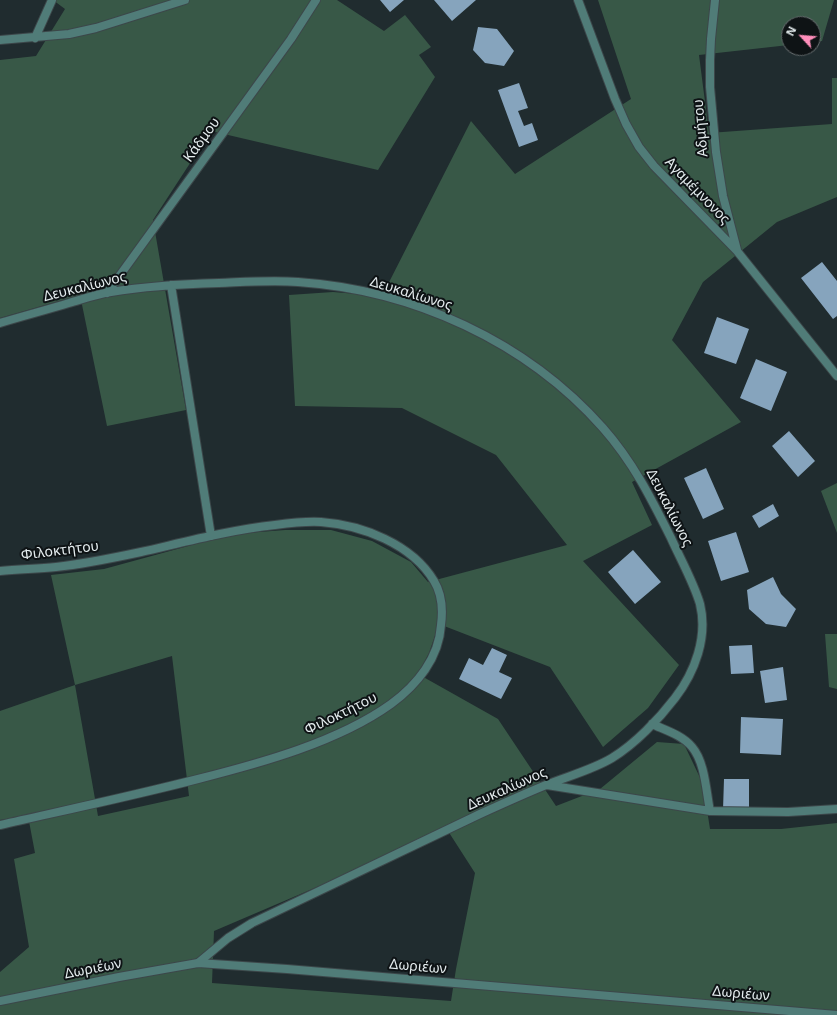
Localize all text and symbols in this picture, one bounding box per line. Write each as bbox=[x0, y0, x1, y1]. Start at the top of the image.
north arrow bbox=[781, 16, 821, 56]
text: N bbox=[782, 24, 799, 38]
street label: Αδμήτου bbox=[690, 98, 712, 158]
street label: Κάδμου bbox=[180, 114, 224, 166]
street label: Αγαμέμνονος bbox=[661, 154, 733, 228]
street label: Δευκαλίωνος bbox=[42, 269, 128, 305]
street label: Δευκαλίωνος bbox=[368, 274, 454, 314]
street label: Δευκαλίωνος bbox=[642, 466, 696, 550]
street label: Φιλοκτήτου bbox=[20, 538, 100, 564]
street label: Φιλοκτήτου bbox=[302, 689, 380, 739]
street label: Δευκαλίωνος bbox=[465, 764, 549, 814]
street label: Δωριέων bbox=[63, 955, 123, 983]
street label: Δωριέων bbox=[389, 956, 447, 978]
street label: Δωριέων bbox=[712, 983, 770, 1005]

